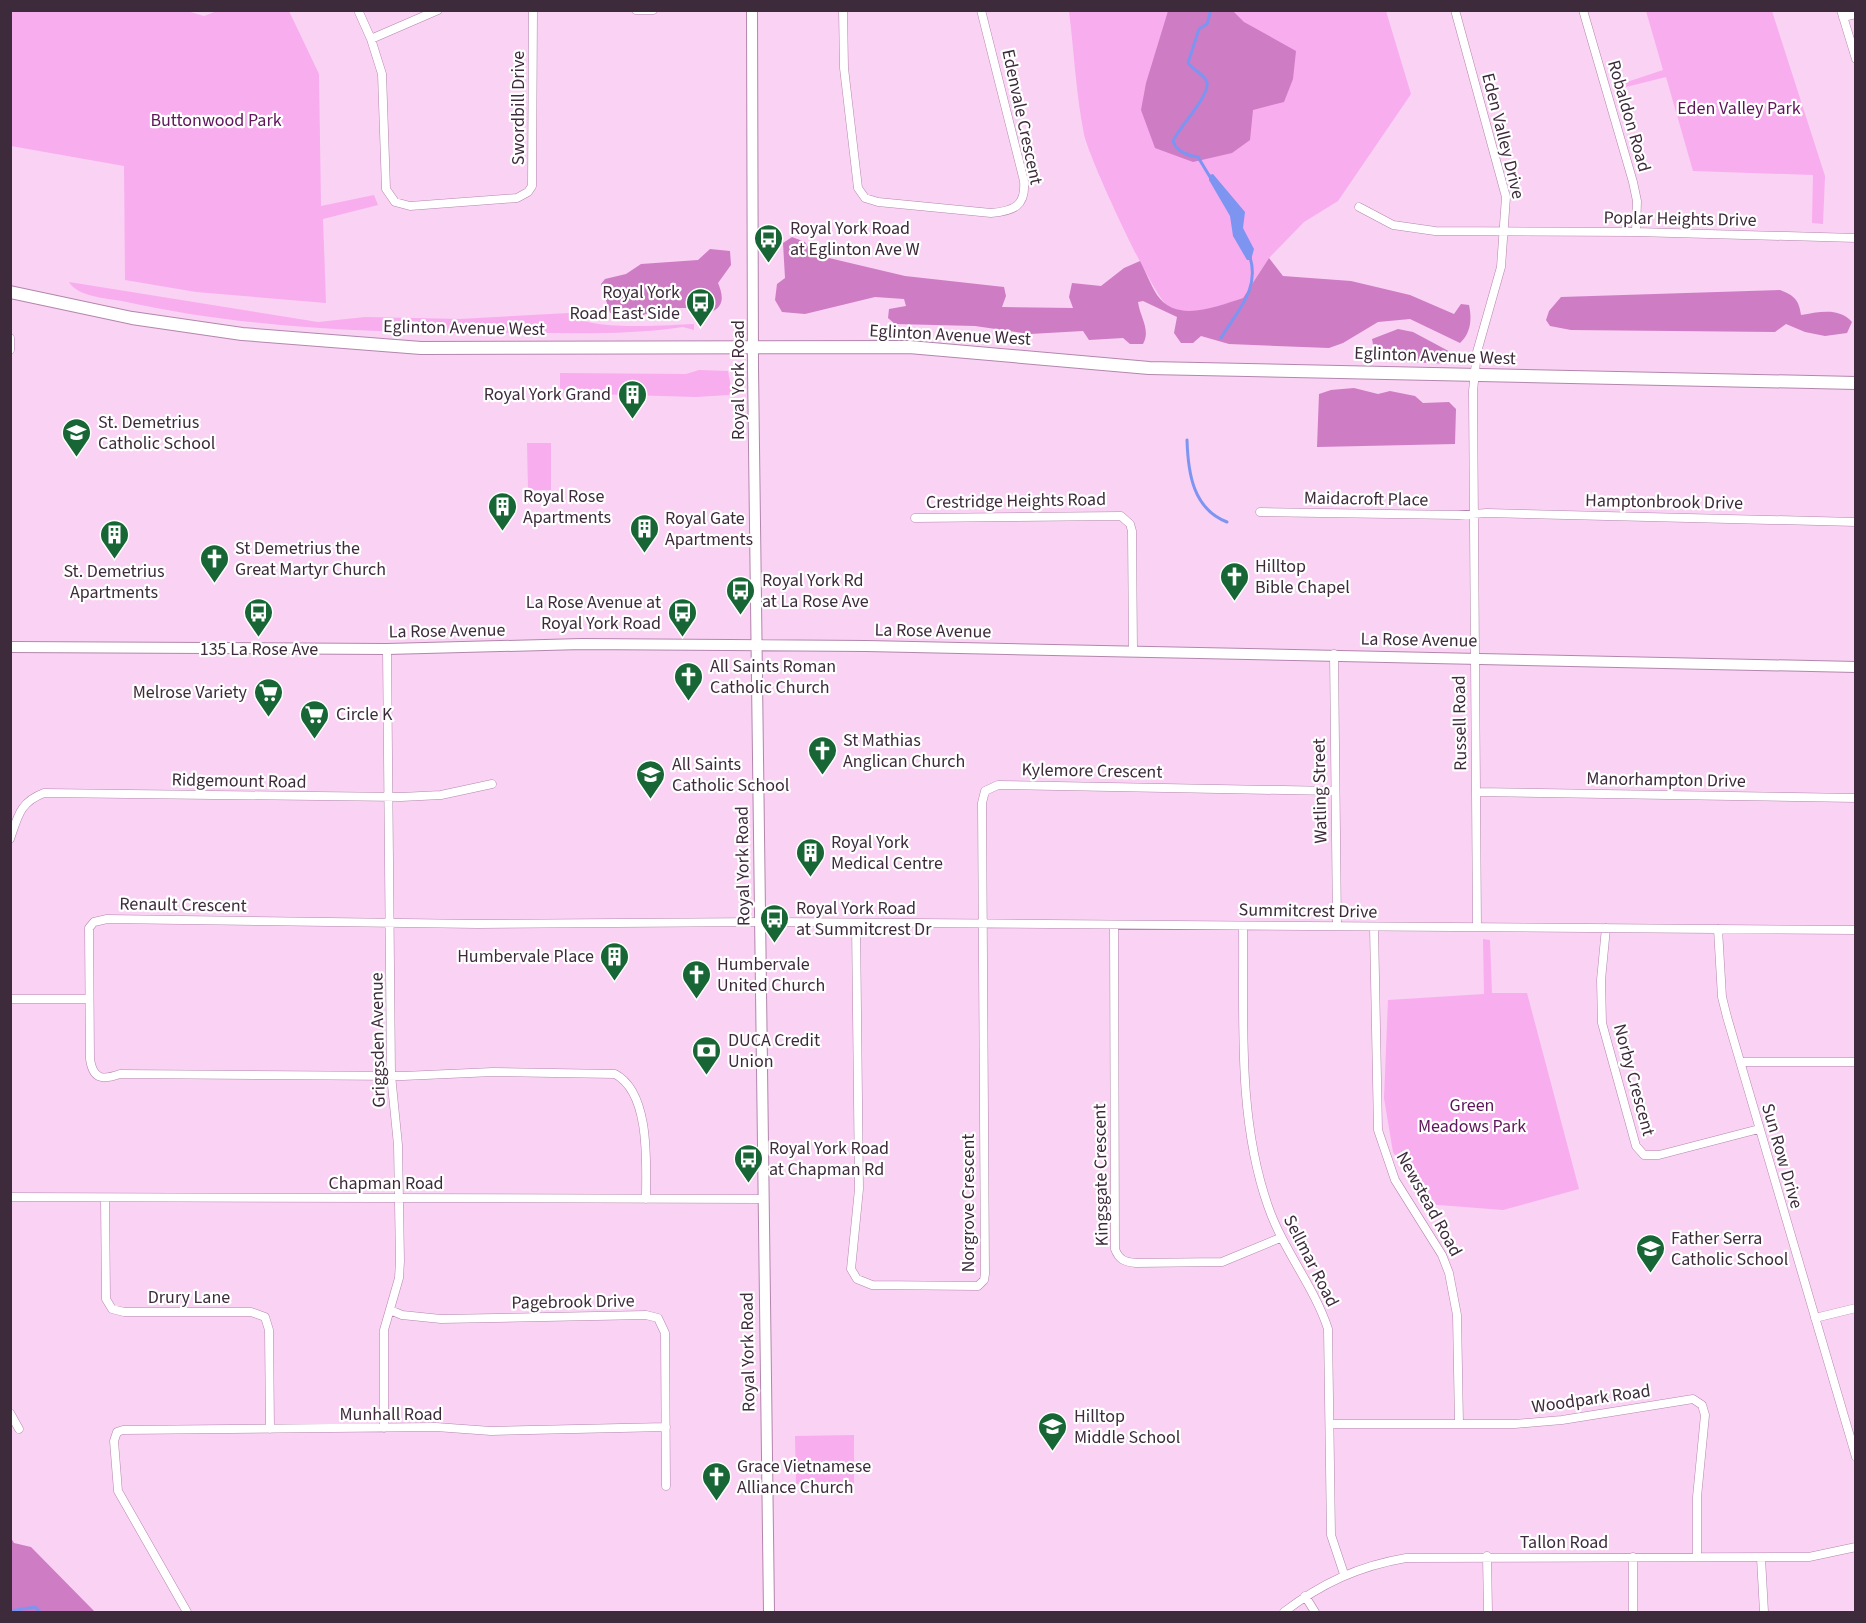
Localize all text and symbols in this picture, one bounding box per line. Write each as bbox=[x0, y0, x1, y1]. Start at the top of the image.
street label: Edenvale Crescent bbox=[995, 47, 1049, 187]
street label: Swordbill Drive bbox=[506, 51, 531, 165]
street label: Robaldon Road bbox=[1601, 57, 1657, 175]
street label: Eden Valley Drive bbox=[1475, 70, 1531, 202]
park label: Eden Valley Park bbox=[1677, 96, 1801, 121]
park label: Buttonwood Park bbox=[150, 108, 282, 133]
street label: Poplar Heights Drive bbox=[1603, 205, 1757, 233]
place label: Royal York Road at Eglinton Ave W bbox=[790, 216, 920, 262]
bus stop icon: Royal York Road at Eglinton Ave W bbox=[753, 222, 785, 264]
place label: Royal York Road East Side bbox=[569, 280, 680, 326]
bus stop icon: Royal York Road East Side bbox=[685, 286, 717, 328]
street label: Eglinton Avenue West bbox=[383, 314, 545, 342]
street label: Eglinton Avenue West bbox=[869, 318, 1031, 352]
street label: Royal York Road bbox=[726, 320, 751, 440]
street label: Eglinton Avenue West bbox=[1354, 341, 1516, 371]
building icon: Royal York Grand bbox=[616, 378, 648, 420]
place label: Royal York Grand bbox=[484, 382, 611, 407]
place label: St. Demetrius Catholic School bbox=[98, 410, 215, 456]
school or university icon: St. Demetrius Catholic School bbox=[61, 416, 93, 458]
place label: Royal Rose Apartments bbox=[523, 484, 611, 530]
street label: Maidacroft Place bbox=[1304, 485, 1429, 513]
street label: Crestridge Heights Road bbox=[926, 487, 1106, 515]
street label: Hamptonbrook Drive bbox=[1585, 488, 1743, 516]
building icon: Royal Rose Apartments bbox=[486, 490, 518, 532]
place label: Royal Gate Apartments bbox=[665, 506, 753, 552]
building icon: Royal Gate Apartments bbox=[628, 512, 660, 554]
building icon: St. Demetrius Apartments bbox=[98, 518, 130, 560]
place label: St Demetrius the Great Martyr Church bbox=[235, 536, 386, 582]
church icon: St Demetrius the Great Martyr Church bbox=[198, 542, 230, 584]
place label: Hilltop Bible Chapel bbox=[1255, 554, 1350, 600]
place label: St. Demetrius Apartments bbox=[63, 559, 165, 605]
church icon: Hilltop Bible Chapel bbox=[1218, 560, 1250, 602]
place label: Royal York Rd at La Rose Ave bbox=[762, 568, 869, 614]
bus stop icon: Royal York Rd at La Rose Ave bbox=[725, 574, 757, 616]
place label: La Rose Avenue at Royal York Road bbox=[526, 590, 661, 636]
bus stop icon: 135 La Rose Ave bbox=[243, 596, 275, 638]
bus stop icon: La Rose Avenue at Royal York Road bbox=[666, 596, 698, 638]
street label: La Rose Avenue bbox=[388, 617, 506, 645]
street label: La Rose Avenue bbox=[874, 617, 992, 645]
street label: La Rose Avenue bbox=[1360, 626, 1478, 654]
place label: 135 La Rose Ave bbox=[200, 637, 318, 662]
place label: All Saints Roman Catholic Church bbox=[710, 654, 836, 700]
church icon: All Saints Roman Catholic Church bbox=[673, 660, 705, 702]
street label: Russell Road bbox=[1447, 675, 1473, 771]
supermarket icon: Melrose Variety bbox=[252, 676, 284, 718]
place label: Melrose Variety bbox=[133, 680, 248, 705]
supermarket icon: Circle K bbox=[299, 698, 331, 740]
place label: Circle K bbox=[336, 702, 393, 727]
place label: St Mathias Anglican Church bbox=[843, 728, 965, 774]
church icon: St Mathias Anglican Church bbox=[806, 734, 838, 776]
street label: Watling Street bbox=[1307, 738, 1333, 844]
place label: All Saints Catholic School bbox=[672, 752, 789, 798]
street label: Kylemore Crescent bbox=[1021, 757, 1163, 785]
school or university icon: All Saints Catholic School bbox=[635, 758, 667, 800]
street label: Manorhampton Drive bbox=[1586, 766, 1746, 794]
street label: Ridgemount Road bbox=[171, 767, 307, 795]
street label: Royal York Road bbox=[729, 806, 757, 926]
place label: Royal York Medical Centre bbox=[831, 830, 943, 876]
building icon: Royal York Medical Centre bbox=[794, 836, 826, 878]
street label: Renault Crescent bbox=[119, 891, 247, 919]
place label: Royal York Road at Summitcrest Dr bbox=[796, 896, 932, 942]
street label: Summitcrest Drive bbox=[1238, 897, 1378, 925]
bus stop icon: Royal York Road at Summitcrest Dr bbox=[759, 902, 791, 944]
building icon: Humbervale Place bbox=[599, 940, 631, 982]
place label: Humbervale Place bbox=[457, 944, 594, 969]
place label: Humbervale United Church bbox=[717, 952, 825, 998]
church icon: Humbervale United Church bbox=[680, 958, 712, 1000]
street label: Griggsden Avenue bbox=[364, 972, 392, 1108]
street label: Norby Crescent bbox=[1607, 1021, 1661, 1139]
place label: DUCA Credit Union bbox=[728, 1028, 820, 1074]
bank icon: DUCA Credit Union bbox=[691, 1034, 723, 1076]
park label: Green Meadows Park bbox=[1418, 1093, 1526, 1139]
street label: Sun Row Drive bbox=[1755, 1101, 1809, 1211]
street label: Kingsgate Crescent bbox=[1087, 1103, 1115, 1247]
street label: Norgrove Crescent bbox=[956, 1134, 981, 1272]
place label: Royal York Road at Chapman Rd bbox=[769, 1136, 889, 1182]
bus stop icon: Royal York Road at Chapman Rd bbox=[732, 1142, 764, 1184]
street label: Newstead Road bbox=[1390, 1147, 1468, 1261]
street label: Chapman Road bbox=[328, 1171, 444, 1196]
street label: Sellmar Road bbox=[1277, 1211, 1345, 1311]
place label: Father Serra Catholic School bbox=[1671, 1226, 1788, 1272]
school or university icon: Father Serra Catholic School bbox=[1634, 1232, 1666, 1274]
street label: Drury Lane bbox=[148, 1285, 230, 1310]
street label: Pagebrook Drive bbox=[511, 1288, 635, 1316]
street label: Royal York Road bbox=[734, 1292, 762, 1412]
street label: Woodpark Road bbox=[1530, 1378, 1652, 1420]
street label: Munhall Road bbox=[340, 1402, 443, 1427]
place label: Hilltop Middle School bbox=[1074, 1404, 1180, 1450]
school or university icon: Hilltop Middle School bbox=[1037, 1410, 1069, 1452]
place label: Grace Vietnamese Alliance Church bbox=[737, 1454, 871, 1500]
church icon: Grace Vietnamese Alliance Church bbox=[700, 1460, 732, 1502]
street label: Tallon Road bbox=[1520, 1530, 1608, 1555]

